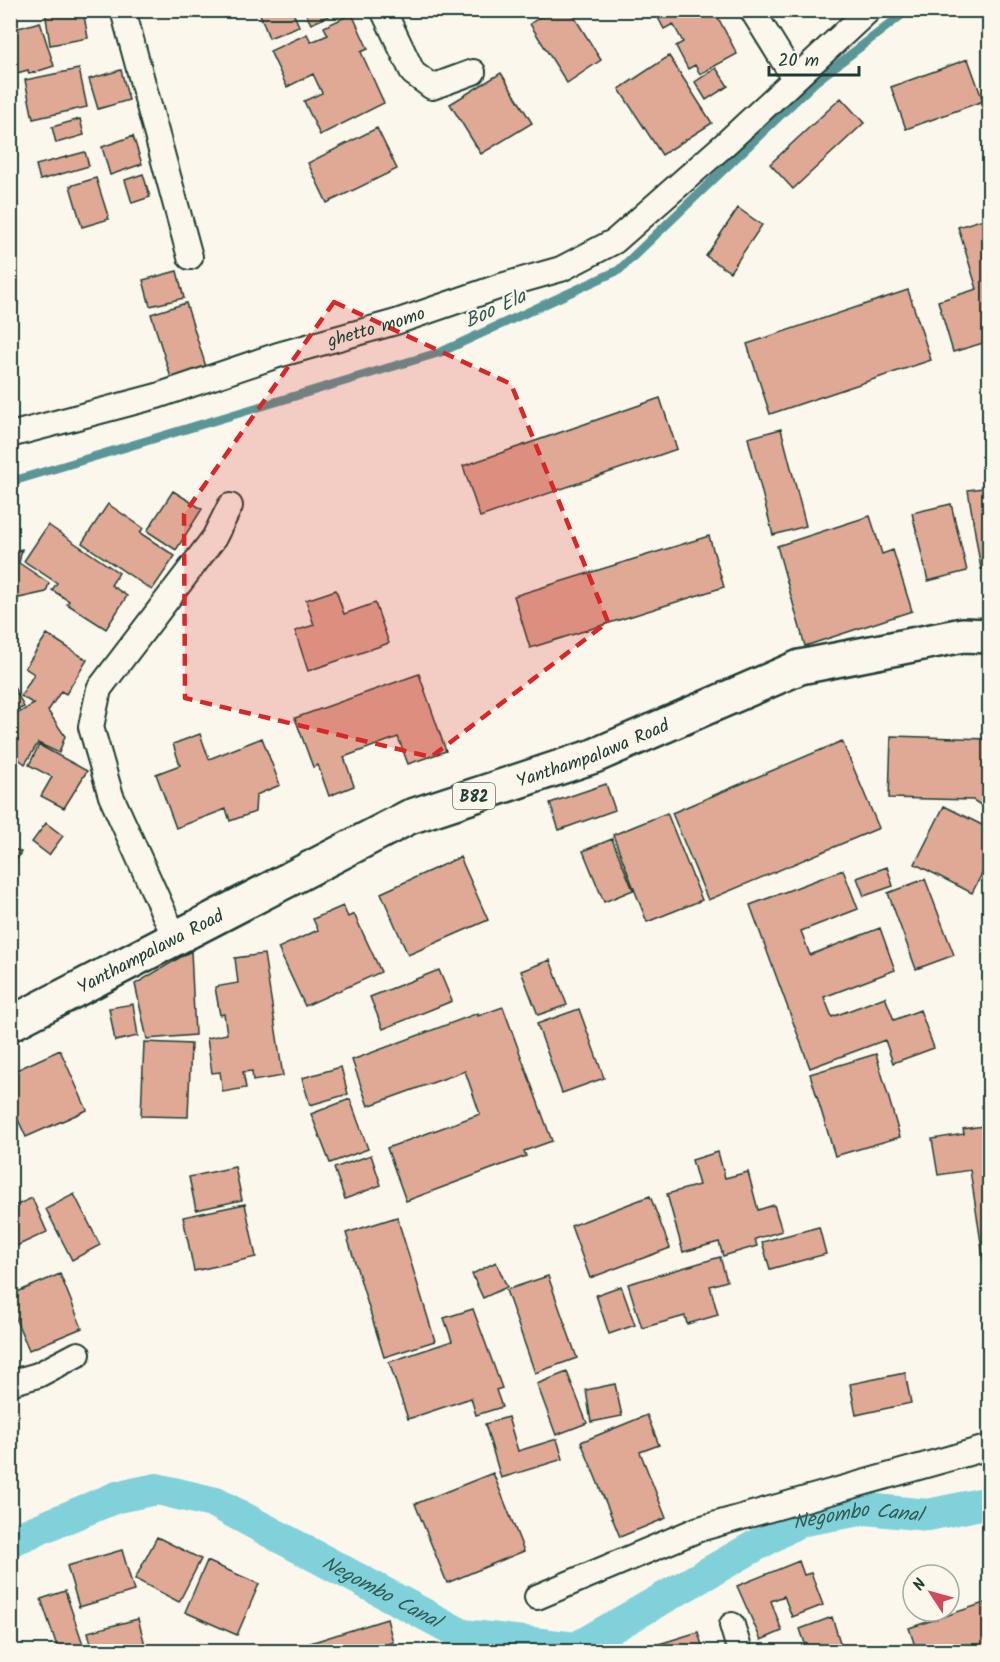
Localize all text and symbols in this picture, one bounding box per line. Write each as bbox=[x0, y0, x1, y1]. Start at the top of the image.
scale bar bbox=[769, 39, 859, 77]
text: 20 m bbox=[778, 47, 819, 76]
water label: Boo Ela bbox=[460, 281, 533, 338]
street label: ghetto momo bbox=[323, 300, 430, 357]
street label: Yanthampalawa Road bbox=[513, 712, 675, 797]
road number: B82 bbox=[453, 783, 495, 809]
street label: Yanthampalawa Road bbox=[73, 902, 230, 1003]
water label: Negombo Canal bbox=[791, 1494, 928, 1540]
water label: Negombo Canal bbox=[315, 1548, 450, 1640]
north arrow bbox=[901, 1563, 961, 1623]
text: N bbox=[907, 1574, 933, 1597]

